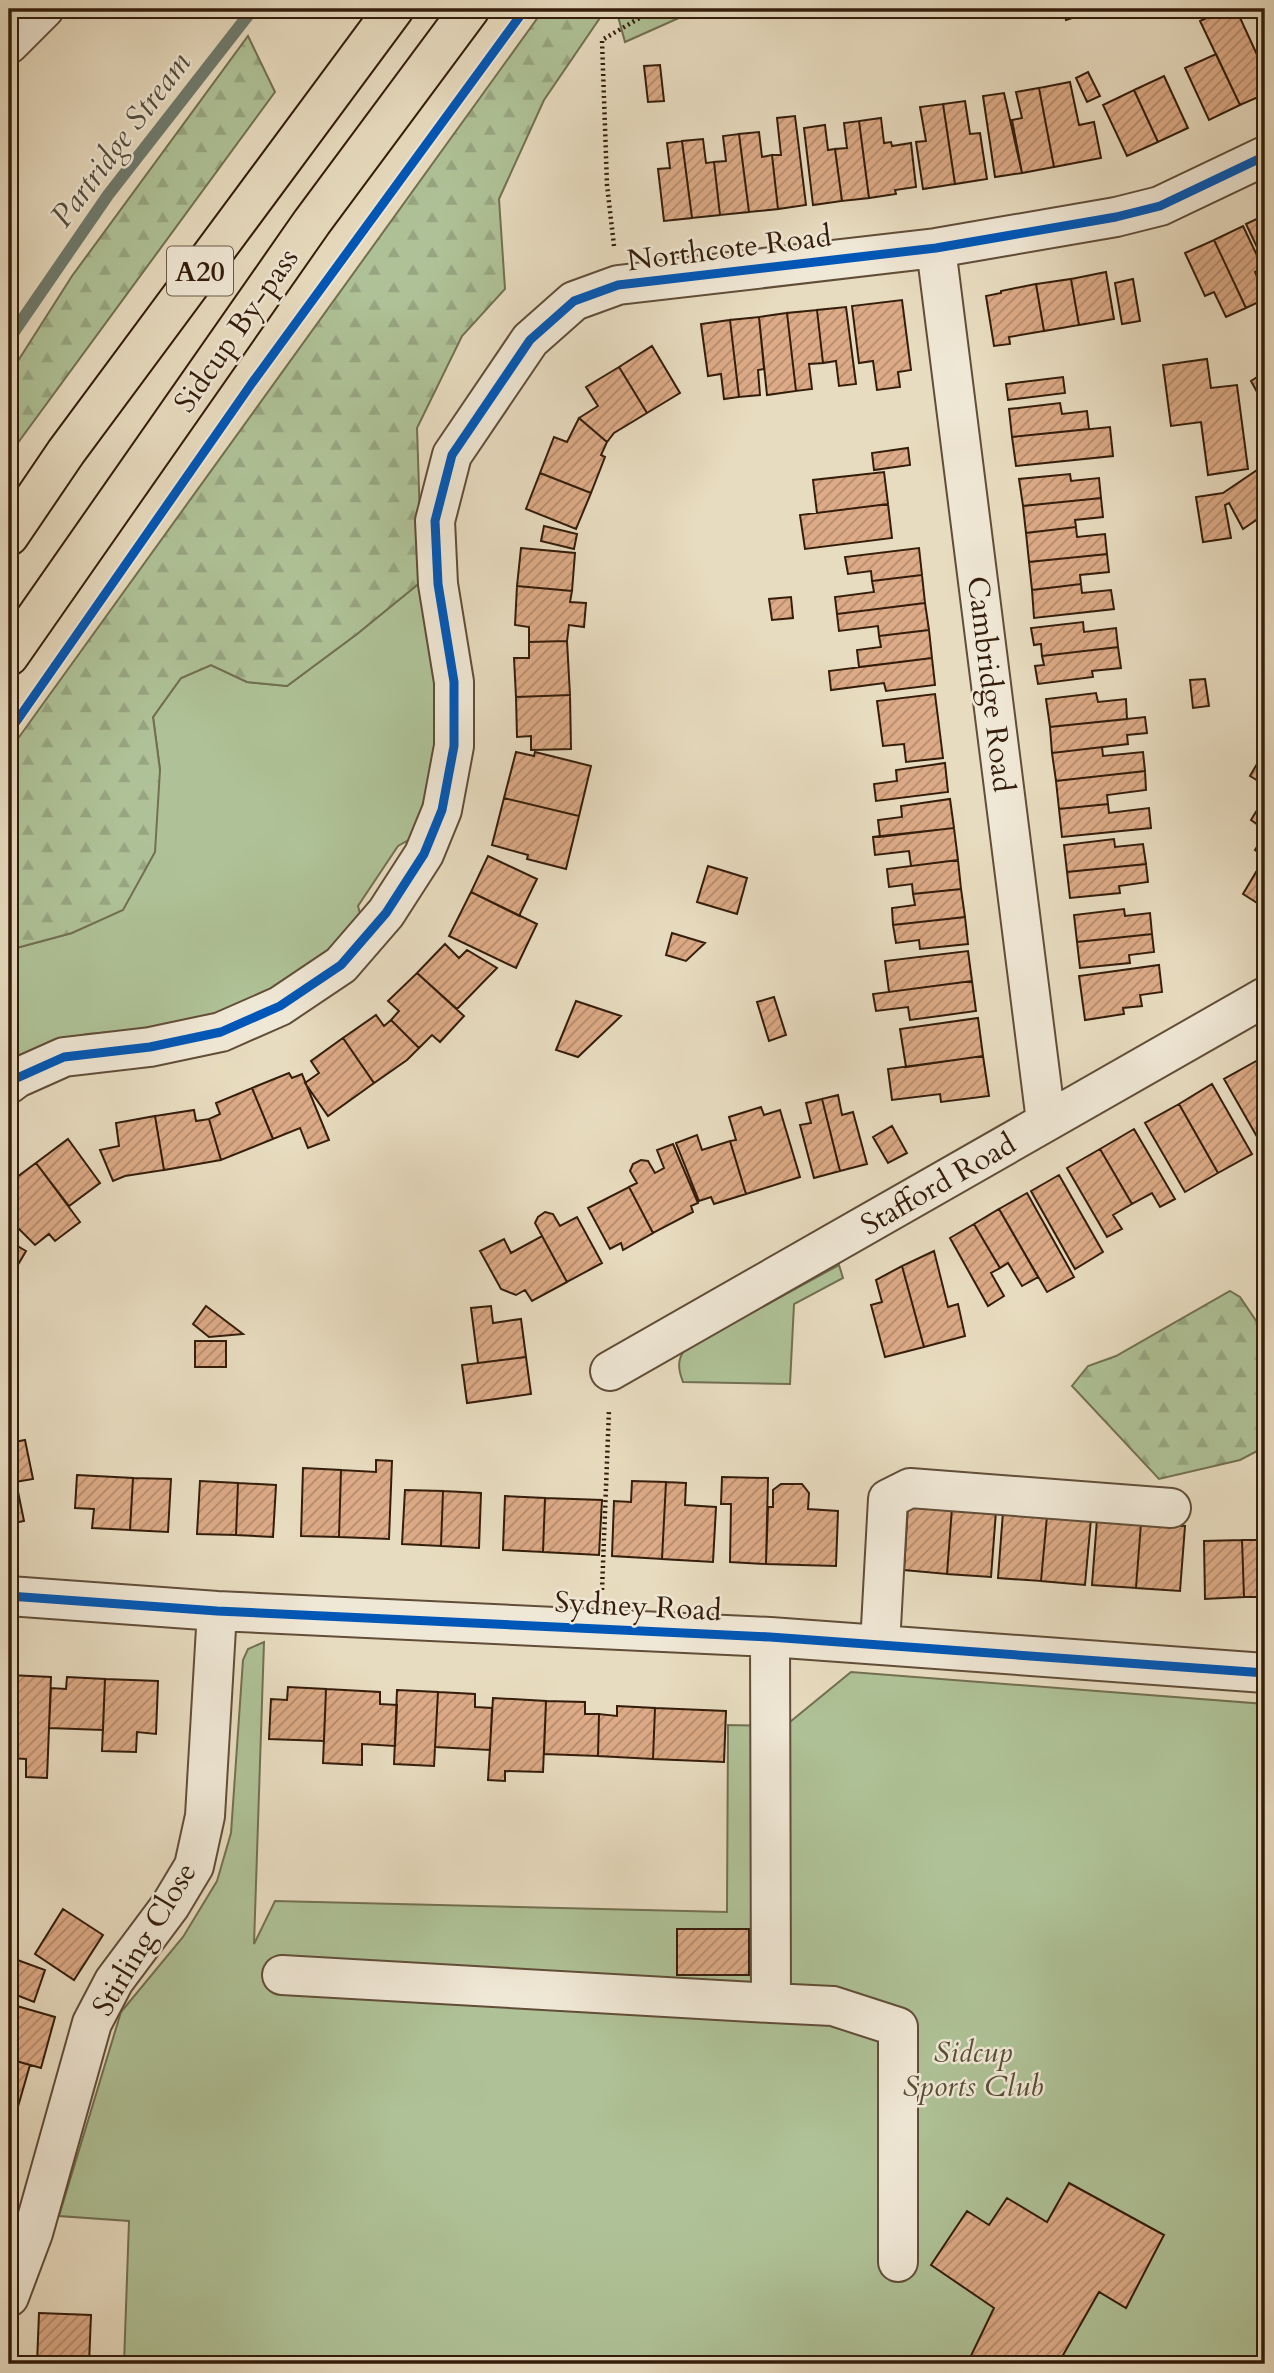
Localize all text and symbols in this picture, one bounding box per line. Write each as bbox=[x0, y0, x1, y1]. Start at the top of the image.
water label: Partridge Stream bbox=[40, 43, 201, 236]
street label: Northcote Road bbox=[624, 216, 834, 281]
street label: Sidcup By-pass bbox=[164, 240, 308, 421]
road number: A20 bbox=[167, 246, 233, 296]
street label: Cambridge Road bbox=[957, 574, 1024, 794]
street label: Stafford Road bbox=[853, 1124, 1023, 1245]
street label: Sydney Road bbox=[553, 1582, 723, 1631]
street label: Stirling Close bbox=[82, 1855, 206, 2024]
park label: Sidcup Sports Club bbox=[903, 2032, 1043, 2107]

